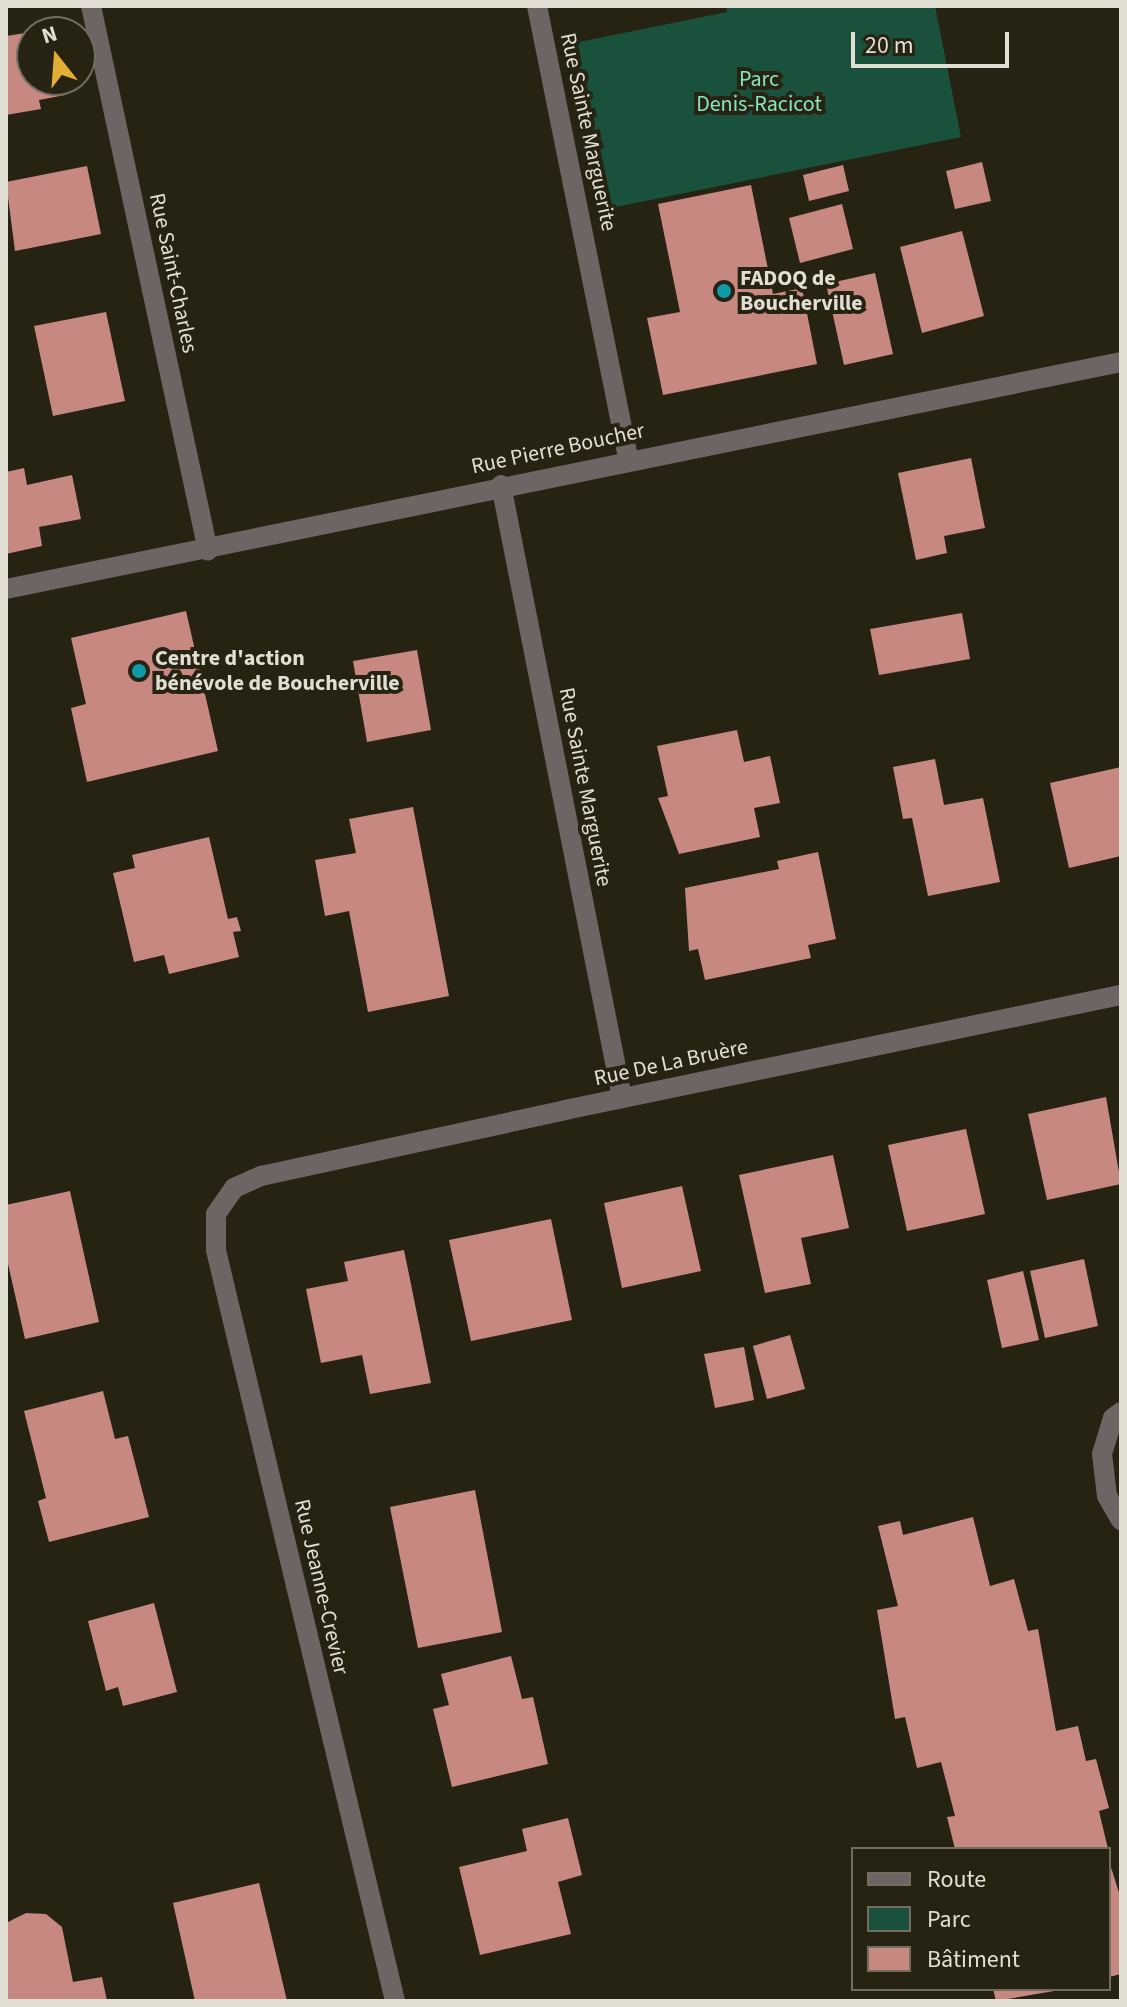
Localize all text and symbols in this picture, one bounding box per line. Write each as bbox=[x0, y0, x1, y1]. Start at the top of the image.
north arrow bbox=[16, 16, 96, 96]
scale bar bbox=[855, 16, 1013, 66]
text: N bbox=[38, 18, 61, 52]
text: 20 m bbox=[865, 28, 914, 63]
street label: Rue Sainte Marguerite bbox=[554, 30, 622, 234]
park label: Parc Denis-Racicot bbox=[696, 66, 822, 118]
street label: Rue Saint-Charles bbox=[143, 191, 203, 355]
place label: FADOQ de Boucherville bbox=[740, 265, 863, 316]
marker: FADOQ de Boucherville bbox=[715, 282, 733, 300]
street label: Rue Pierre Boucher bbox=[469, 418, 647, 480]
place label: Centre d'action bénévole de Boucherville bbox=[155, 645, 400, 696]
marker: Centre d'action bénévole de Boucherville bbox=[130, 662, 148, 680]
street label: Rue Sainte Marguerite bbox=[553, 685, 617, 889]
street label: Rue De La Bruère bbox=[592, 1034, 750, 1092]
street label: Rue Jeanne-Crevier bbox=[288, 1497, 354, 1677]
legend bbox=[851, 1847, 1111, 1991]
text: Route bbox=[927, 1862, 986, 1897]
text: Parc bbox=[927, 1902, 971, 1937]
text: Bâtiment bbox=[927, 1942, 1020, 1977]

